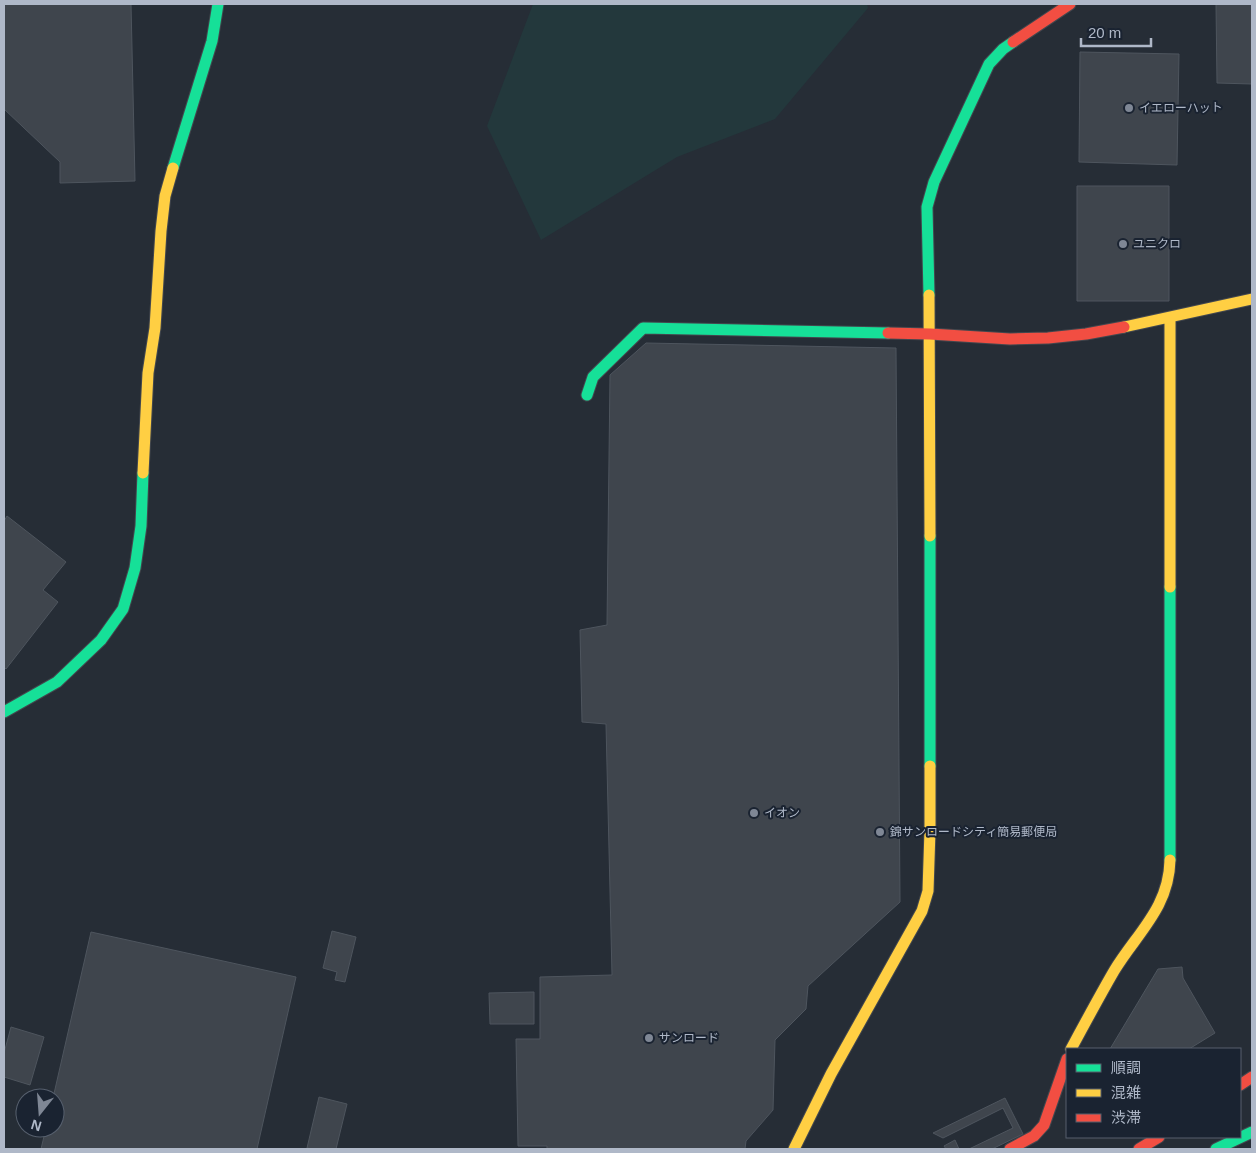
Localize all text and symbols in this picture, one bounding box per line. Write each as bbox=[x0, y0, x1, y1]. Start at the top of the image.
scale bar bbox=[1081, 15, 1151, 47]
text: 20 m bbox=[1088, 24, 1121, 41]
place label: イエローハット bbox=[1139, 101, 1223, 115]
marker: イエローハット bbox=[1123, 102, 1135, 114]
place label: ユニクロ bbox=[1133, 237, 1181, 251]
marker: ユニクロ bbox=[1117, 238, 1129, 250]
place label: イオン bbox=[764, 806, 800, 820]
marker: イオン bbox=[748, 807, 760, 819]
place label: 錦サンロードシティ簡易郵便局 bbox=[890, 825, 1057, 839]
marker: 錦サンロードシティ簡易郵便局 bbox=[874, 826, 886, 838]
place label: サンロード bbox=[659, 1031, 719, 1045]
marker: サンロード bbox=[643, 1032, 655, 1044]
legend bbox=[1066, 1048, 1241, 1138]
text: 順調 bbox=[1111, 1059, 1141, 1076]
text: 混雑 bbox=[1111, 1084, 1141, 1101]
north arrow bbox=[15, 1088, 65, 1138]
text: 渋滞 bbox=[1111, 1109, 1141, 1126]
text: N bbox=[29, 1116, 43, 1135]

